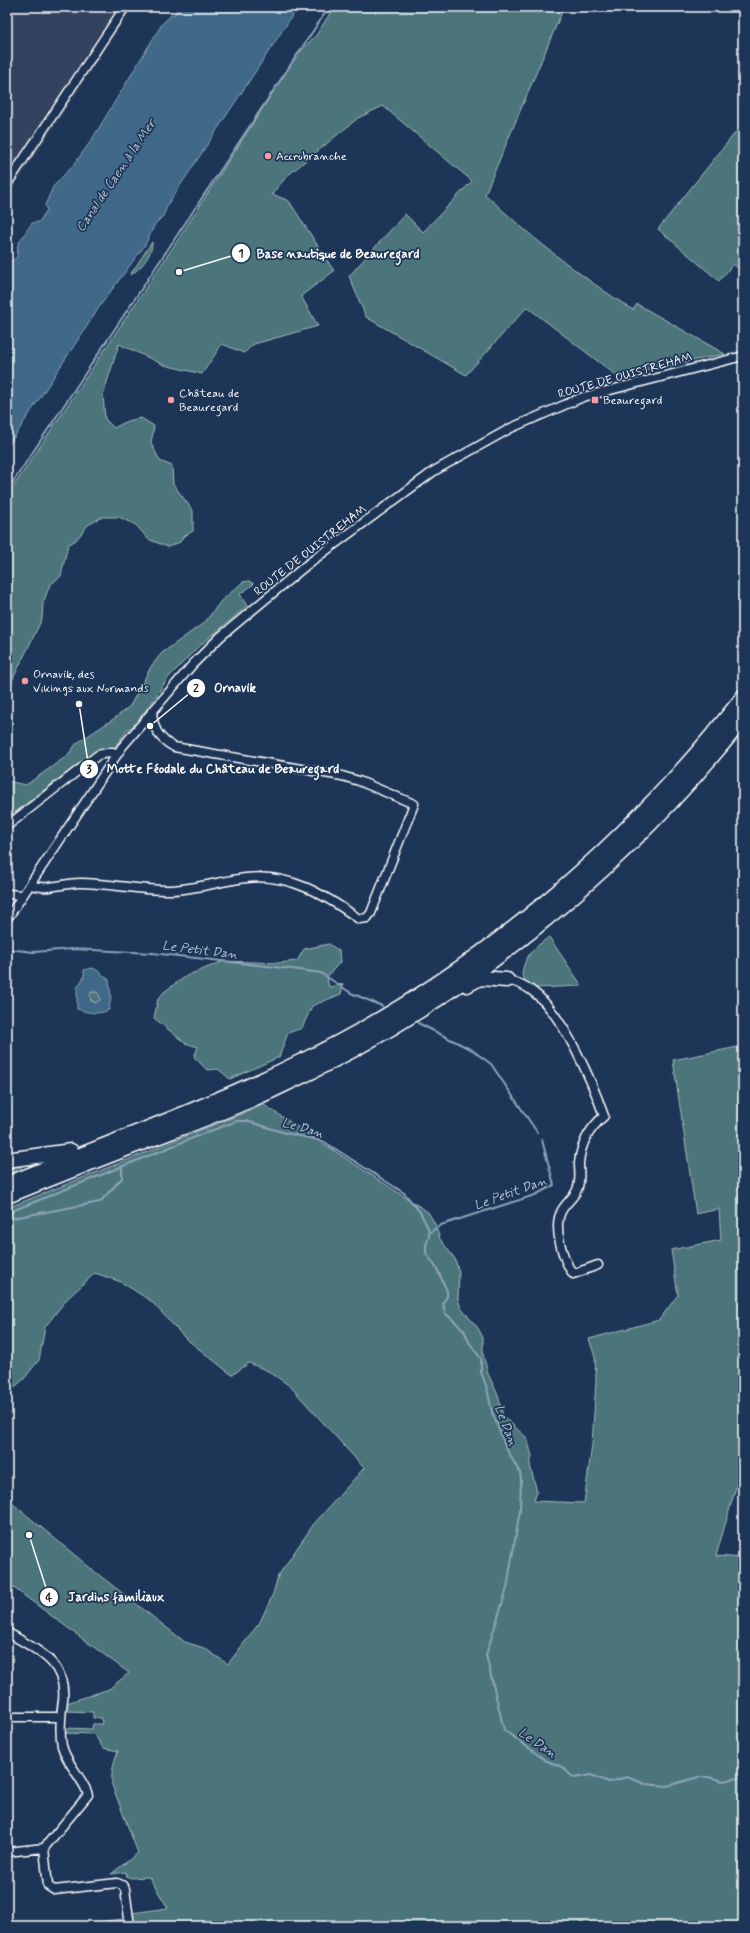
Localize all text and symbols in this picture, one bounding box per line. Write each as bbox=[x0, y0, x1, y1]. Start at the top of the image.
water label: Canal de Caen à la Mer bbox=[72, 115, 161, 235]
place label: Accrobranche bbox=[276, 149, 347, 165]
marker: Accrobranche bbox=[263, 151, 273, 161]
callout: Base nautique de Beauregard bbox=[231, 241, 425, 266]
text: 1 bbox=[238, 246, 244, 262]
text: Base nautique de Beauregard bbox=[257, 246, 420, 266]
street label: ROUTE DE OUISTREHAM bbox=[556, 349, 694, 403]
place label: Château de Beauregard bbox=[179, 386, 239, 417]
place label: Beauregard bbox=[603, 393, 662, 410]
marker: Château de Beauregard bbox=[166, 395, 176, 405]
marker: Beauregard bbox=[590, 395, 600, 405]
street label: ROUTE DE OUISTREHAM bbox=[251, 502, 370, 600]
place label: Ornavik, des Vikings aux Normands bbox=[33, 667, 150, 697]
callout: Ornavik bbox=[186, 675, 264, 700]
marker: Ornavik, des Vikings aux Normands bbox=[20, 676, 30, 686]
text: Ornavik bbox=[214, 680, 257, 697]
text: 2 bbox=[193, 681, 199, 697]
callout: Motte Féodale du Château de Beauregard bbox=[79, 756, 346, 781]
text: Motte Féodale du Château de Beauregard bbox=[107, 761, 339, 781]
text: 3 bbox=[86, 762, 92, 778]
water label: Le Petit Dan bbox=[161, 937, 239, 964]
water label: Le Dan bbox=[280, 1114, 326, 1143]
water label: Le Petit Dan bbox=[472, 1172, 550, 1214]
water label: Le Dan bbox=[490, 1402, 521, 1449]
callout: Jardins familiaux bbox=[39, 1584, 173, 1609]
text: Jardins familiaux bbox=[68, 1589, 165, 1606]
text: 4 bbox=[46, 1590, 53, 1606]
water label: Le Dan bbox=[515, 1724, 560, 1763]

